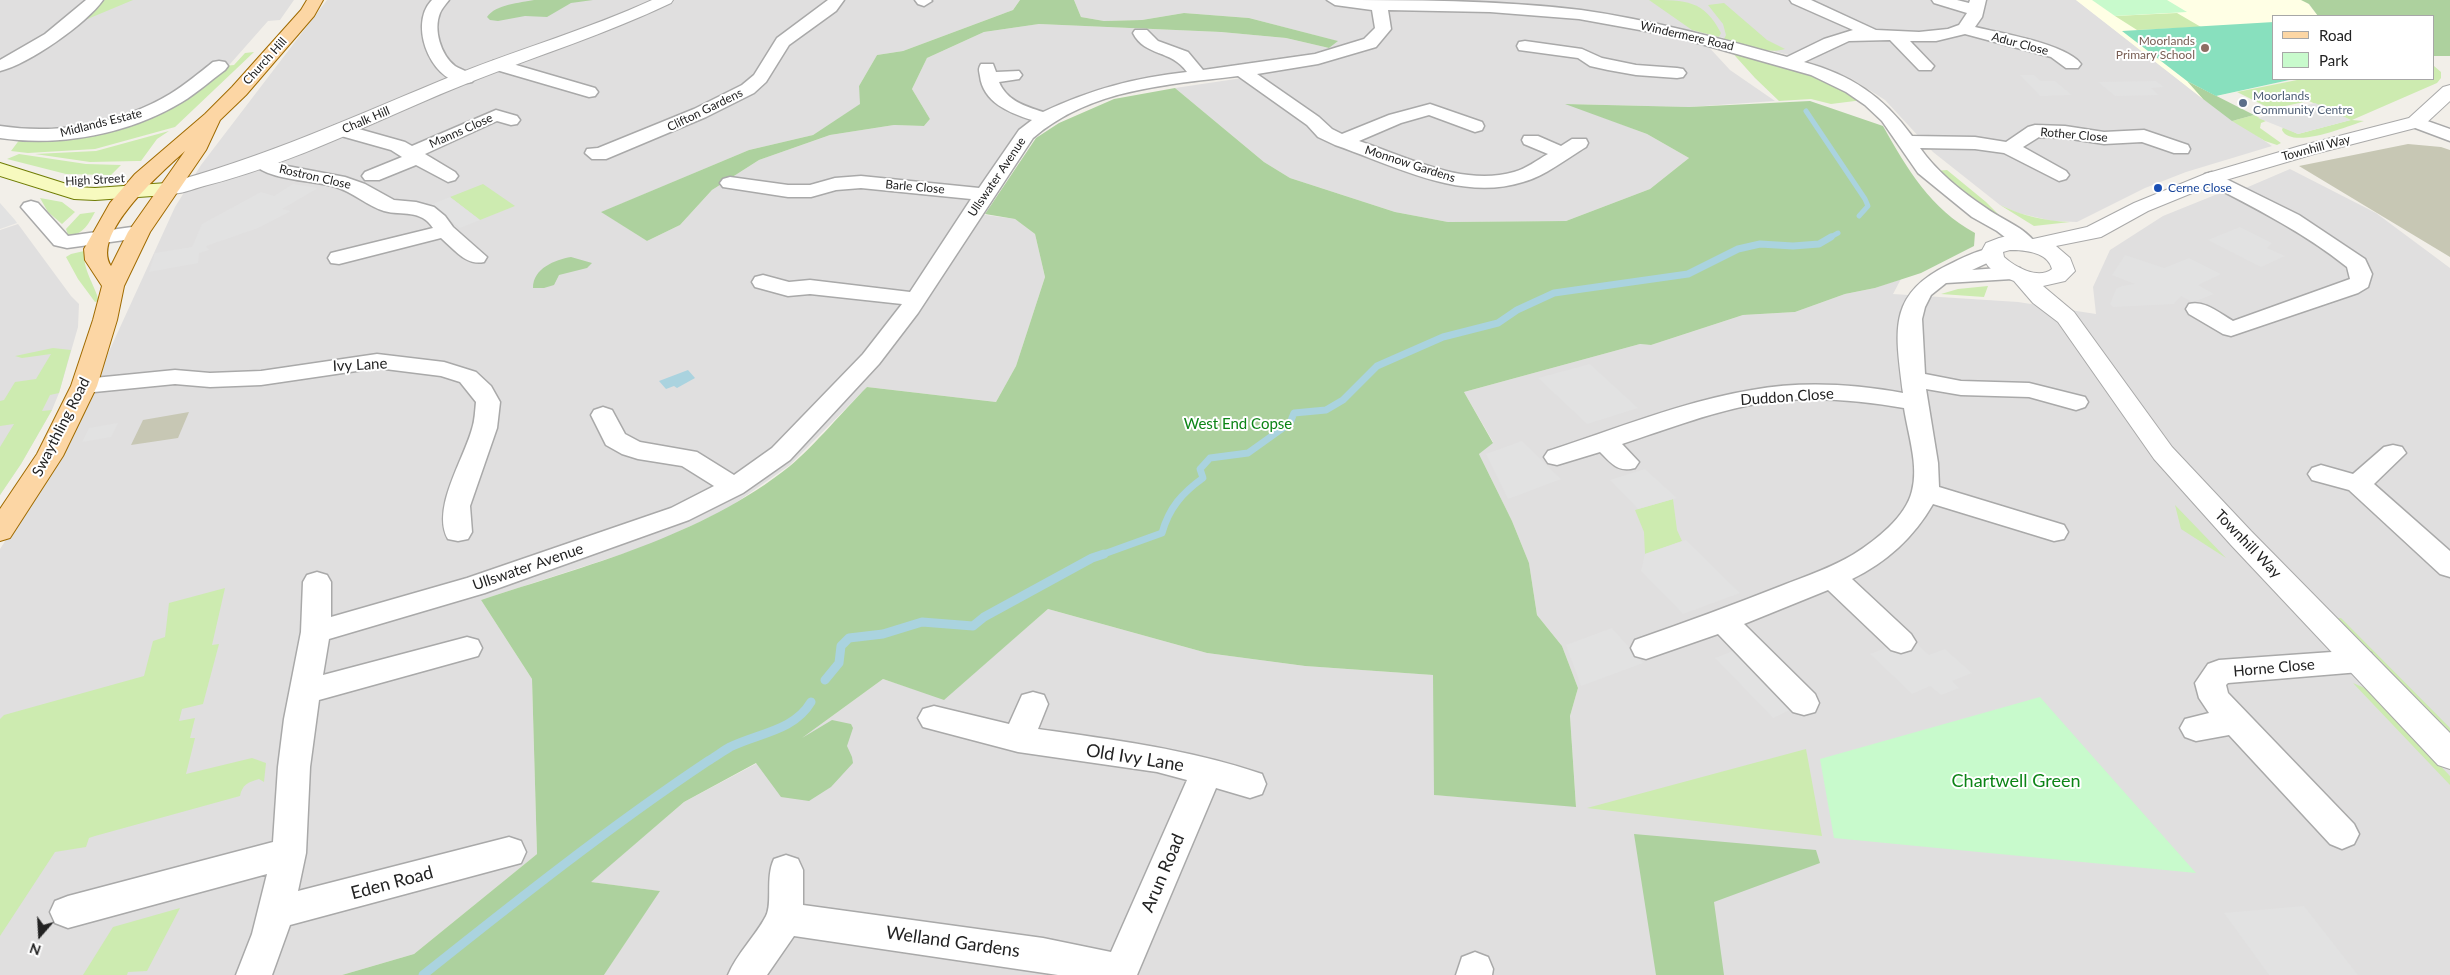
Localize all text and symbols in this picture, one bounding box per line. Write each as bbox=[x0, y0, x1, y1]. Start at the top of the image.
legend bbox=[2272, 15, 2435, 80]
street label: Windermere Road bbox=[1639, 18, 1735, 54]
text: Road bbox=[2319, 26, 2352, 44]
street label: Adur Close bbox=[1990, 30, 2050, 58]
street label: Church Hill bbox=[240, 34, 290, 88]
place label: Moorlands Primary School bbox=[2116, 34, 2195, 62]
marker: Moorlands Primary School bbox=[2199, 42, 2211, 54]
text: Park bbox=[2319, 51, 2348, 69]
street label: Clifton Gardens bbox=[665, 85, 745, 135]
place label: Moorlands Community Centre bbox=[2253, 89, 2353, 117]
marker: Moorlands Community Centre bbox=[2237, 97, 2249, 109]
street label: Chalk Hill bbox=[340, 104, 392, 136]
street label: Midlands Estate bbox=[59, 106, 143, 140]
street label: Manns Close bbox=[427, 111, 495, 151]
street label: Rother Close bbox=[2040, 125, 2108, 145]
street label: Townhill Way bbox=[2280, 132, 2352, 164]
street label: Ullswater Avenue bbox=[965, 135, 1029, 219]
street label: Monnow Gardens bbox=[1363, 143, 1457, 185]
street label: Rostron Close bbox=[278, 162, 352, 192]
street label: High Street bbox=[65, 171, 125, 189]
street label: Barle Close bbox=[885, 177, 945, 197]
place label: Cerne Close bbox=[2168, 181, 2232, 195]
marker: Cerne Close bbox=[2152, 182, 2164, 194]
street label: Ivy Lane bbox=[332, 355, 388, 375]
street label: Swaythling Road bbox=[28, 374, 94, 480]
street label: Duddon Close bbox=[1740, 385, 1834, 409]
park label: West End Copse bbox=[1184, 415, 1292, 433]
street label: Townhill Way bbox=[2211, 506, 2285, 582]
street label: Ullswater Avenue bbox=[470, 540, 586, 594]
street label: Horne Close bbox=[2232, 655, 2316, 681]
street label: Old Ivy Lane bbox=[1084, 740, 1186, 776]
park label: Chartwell Green bbox=[1952, 770, 2080, 792]
street label: Arun Road bbox=[1137, 830, 1189, 916]
street label: Eden Road bbox=[349, 862, 435, 904]
north arrow bbox=[15, 910, 65, 960]
street label: Welland Gardens bbox=[885, 922, 1021, 962]
text: N bbox=[27, 940, 43, 959]

